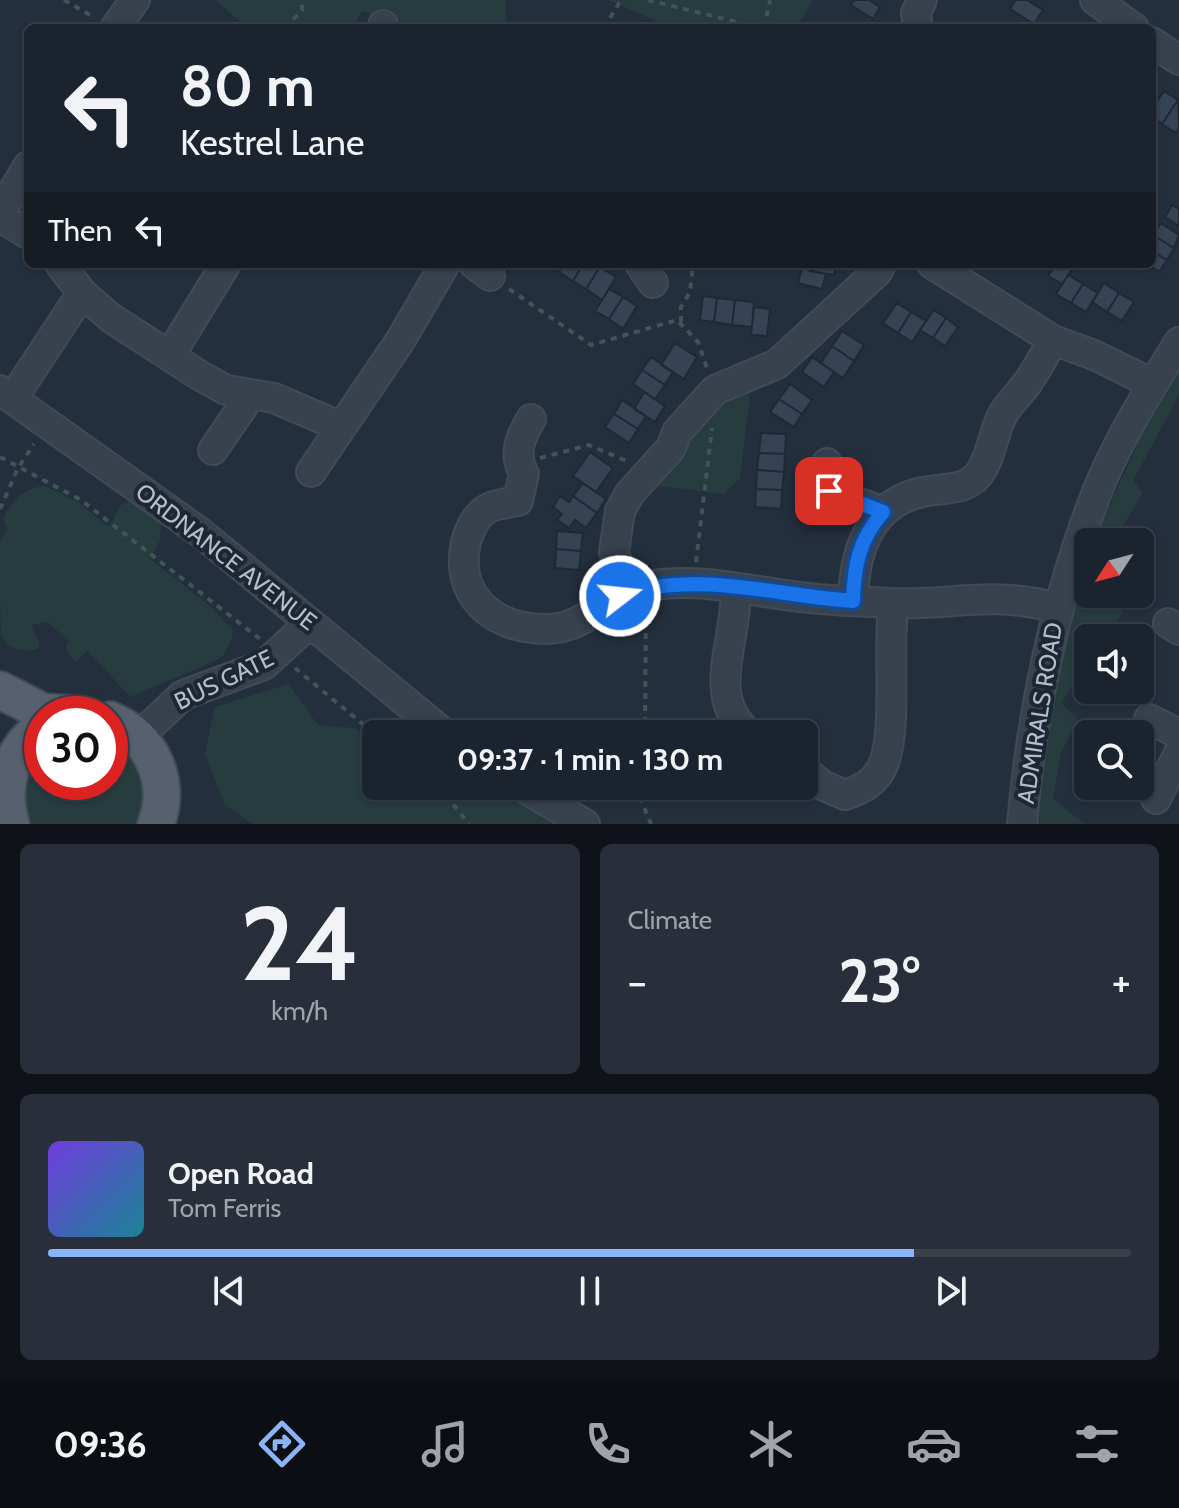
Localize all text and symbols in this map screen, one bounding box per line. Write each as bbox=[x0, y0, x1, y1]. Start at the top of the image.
text: 80 m bbox=[180, 52, 315, 120]
icon: left bbox=[48, 56, 152, 160]
text: Kestrel Lane bbox=[180, 120, 364, 164]
icon: left bbox=[128, 208, 172, 252]
text: Then bbox=[48, 212, 112, 249]
pin bbox=[795, 457, 863, 525]
icon: arrive bbox=[807, 469, 851, 513]
street label: ORDNANCE AVENUE bbox=[130, 477, 323, 636]
north arrow bbox=[1074, 528, 1154, 608]
map controls bbox=[1074, 528, 1154, 800]
position arrow bbox=[578, 554, 662, 638]
street label: ADMIRALS ROAD bbox=[1011, 620, 1068, 806]
button: sound bbox=[1074, 624, 1154, 704]
street label: BUS GATE bbox=[169, 643, 278, 716]
speed limit sign: 30 bbox=[24, 696, 128, 800]
button: search bbox=[1074, 720, 1154, 800]
text: 09:37 · 1 min · 130 m bbox=[457, 741, 723, 778]
text: 24 bbox=[240, 880, 360, 1006]
text: Climate bbox=[628, 904, 712, 936]
text: 23° bbox=[839, 944, 920, 1017]
text: − bbox=[628, 955, 647, 1008]
text: + bbox=[1112, 955, 1131, 1008]
text: km/h bbox=[271, 995, 328, 1027]
text: Open Road bbox=[168, 1155, 314, 1192]
text: Tom Ferris bbox=[168, 1192, 281, 1224]
icon: previous bbox=[207, 1269, 251, 1313]
icon: pause bbox=[568, 1269, 612, 1313]
icon: next bbox=[929, 1269, 973, 1313]
icon: directions bbox=[254, 1416, 310, 1472]
icon: music bbox=[417, 1416, 473, 1472]
icon: phone bbox=[580, 1416, 636, 1472]
icon: climate bbox=[743, 1416, 799, 1472]
icon: car bbox=[906, 1416, 962, 1472]
icon: filters bbox=[1069, 1416, 1125, 1472]
text: 09:36 bbox=[54, 1422, 147, 1466]

